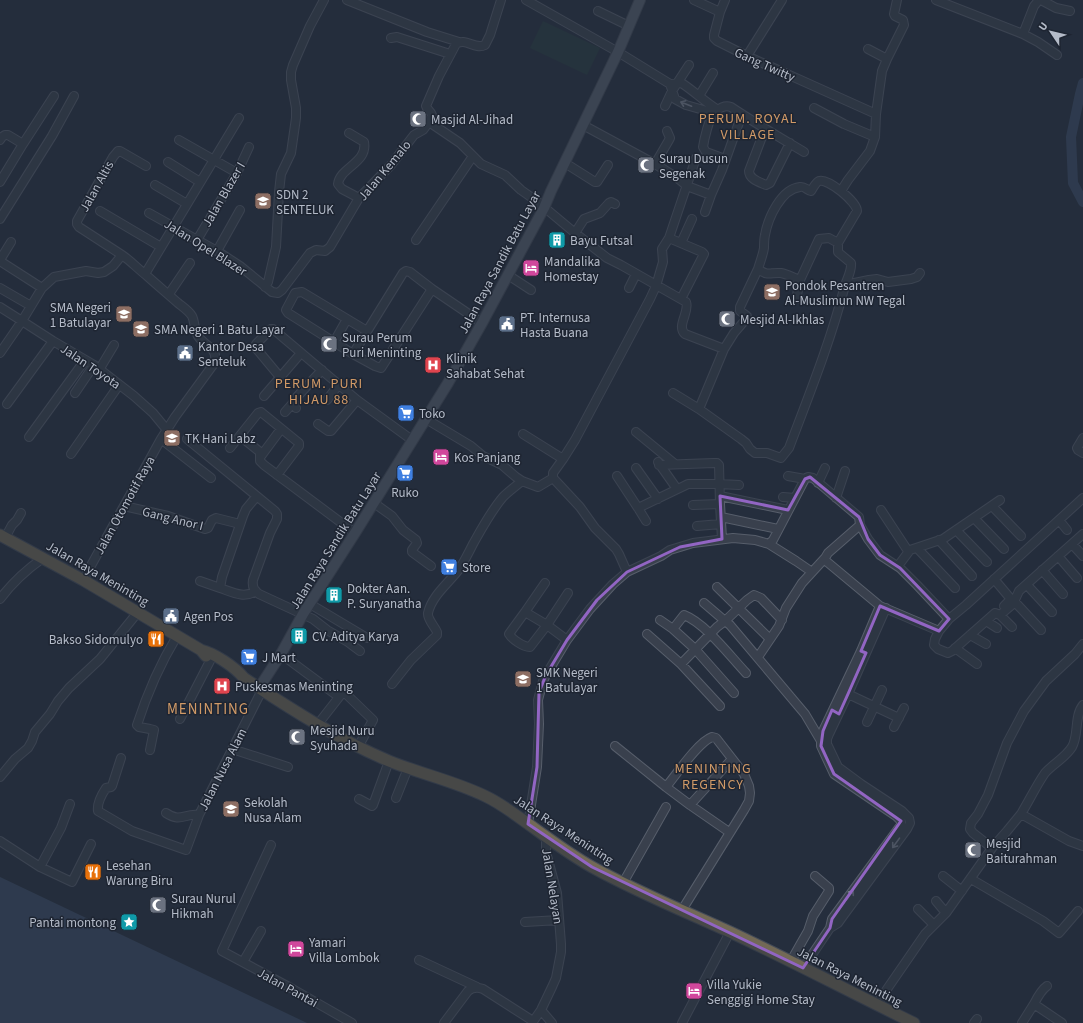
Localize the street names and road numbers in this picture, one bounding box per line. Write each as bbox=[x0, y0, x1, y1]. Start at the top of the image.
street label: Gang Twitty bbox=[731, 44, 798, 86]
street label: Jalan Kemalo bbox=[354, 137, 415, 205]
street label: Jalan Altis bbox=[75, 157, 119, 215]
street label: Jalan Blazer I bbox=[198, 159, 250, 230]
street label: Jalan Raya Sandik Batu Layar bbox=[455, 188, 545, 337]
street label: Jalan Opel Blazer bbox=[161, 215, 251, 281]
street label: Jalan Toyota bbox=[57, 340, 124, 394]
street label: Jalan Otomotif Raya bbox=[90, 453, 159, 558]
street label: Jalan Raya Sandik Batu Layar bbox=[286, 468, 386, 613]
street label: Gang Anor I bbox=[140, 503, 205, 535]
street label: Jalan Raya Meninting bbox=[43, 537, 153, 611]
street label: Jalan Nusa Alam bbox=[194, 725, 251, 814]
street label: Jalan Raya Meninting bbox=[510, 791, 617, 869]
street label: Jalan Nelayan bbox=[537, 847, 567, 925]
street label: Jalan Raya Meninting bbox=[794, 943, 906, 1011]
street label: Jalan Pantai bbox=[254, 964, 321, 1012]

